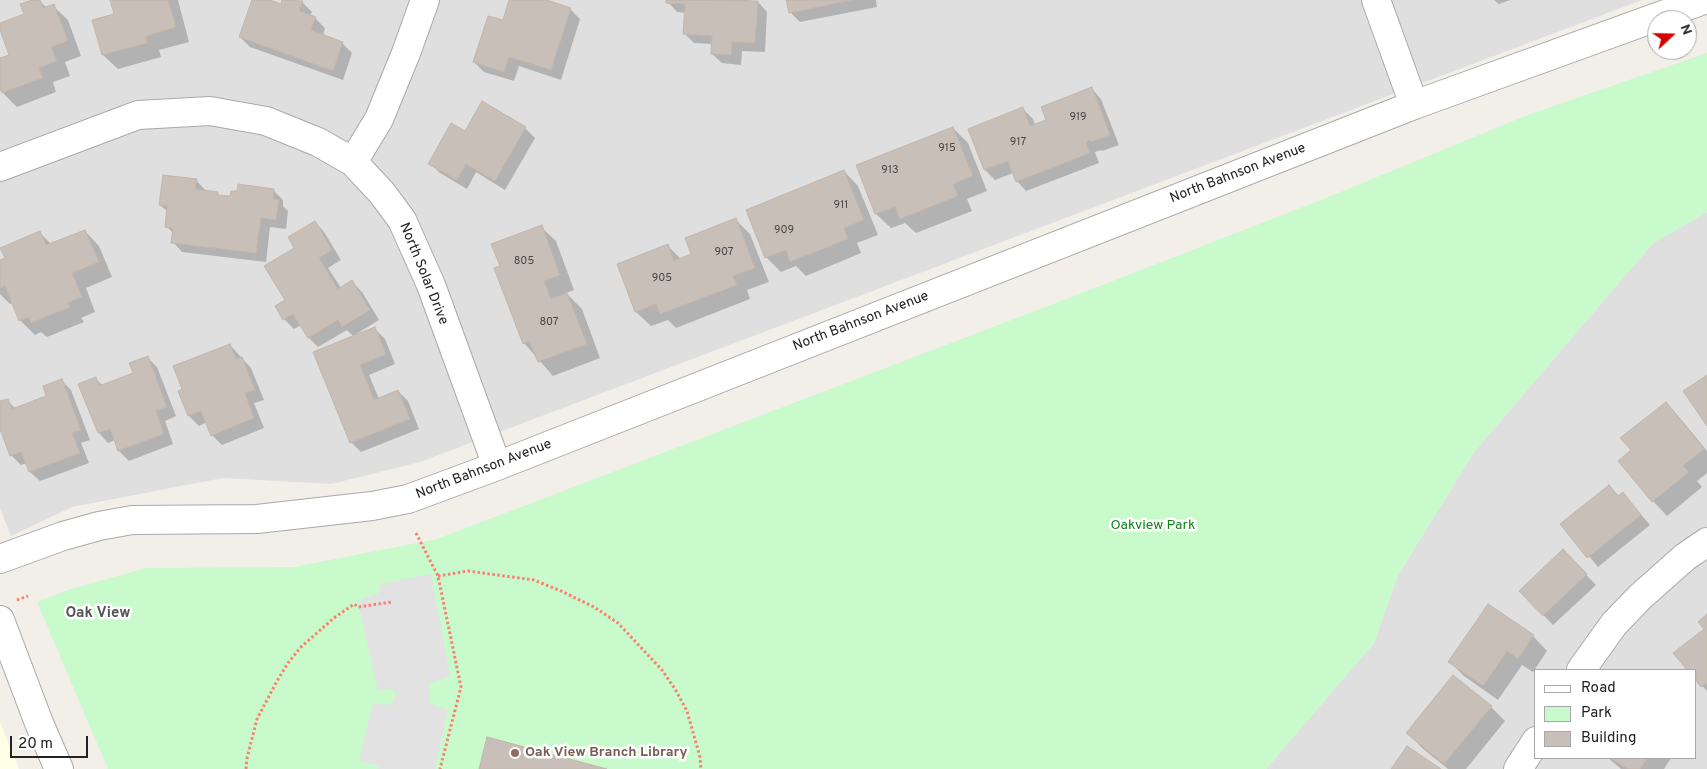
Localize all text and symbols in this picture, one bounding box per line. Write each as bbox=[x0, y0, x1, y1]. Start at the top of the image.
north arrow bbox=[1647, 10, 1697, 60]
text: N bbox=[1676, 22, 1695, 38]
house number: 919 bbox=[1069, 111, 1087, 125]
house number: 917 bbox=[1010, 136, 1026, 150]
street label: North Bahnson Avenue bbox=[1168, 140, 1308, 208]
house number: 915 bbox=[938, 142, 956, 156]
house number: 913 bbox=[881, 164, 899, 178]
house number: 911 bbox=[834, 199, 848, 213]
street label: North Solar Drive bbox=[395, 221, 451, 327]
house number: 909 bbox=[774, 224, 794, 238]
house number: 907 bbox=[715, 246, 733, 260]
house number: 805 bbox=[514, 255, 534, 269]
house number: 905 bbox=[652, 272, 672, 286]
street label: North Bahnson Avenue bbox=[791, 288, 931, 356]
house number: 807 bbox=[539, 316, 559, 330]
street label: North Bahnson Avenue bbox=[414, 436, 554, 504]
park label: Oakview Park bbox=[1111, 518, 1195, 534]
district label: Oak View bbox=[65, 605, 131, 623]
legend bbox=[1534, 669, 1697, 759]
text: Road bbox=[1581, 679, 1616, 698]
text: Park bbox=[1581, 704, 1612, 723]
scale bar bbox=[12, 726, 90, 758]
text: Building bbox=[1581, 729, 1636, 748]
text: 20 m bbox=[18, 735, 53, 754]
place label: Oak View Branch Library bbox=[525, 745, 687, 761]
marker: Oak View Branch Library bbox=[509, 747, 521, 759]

